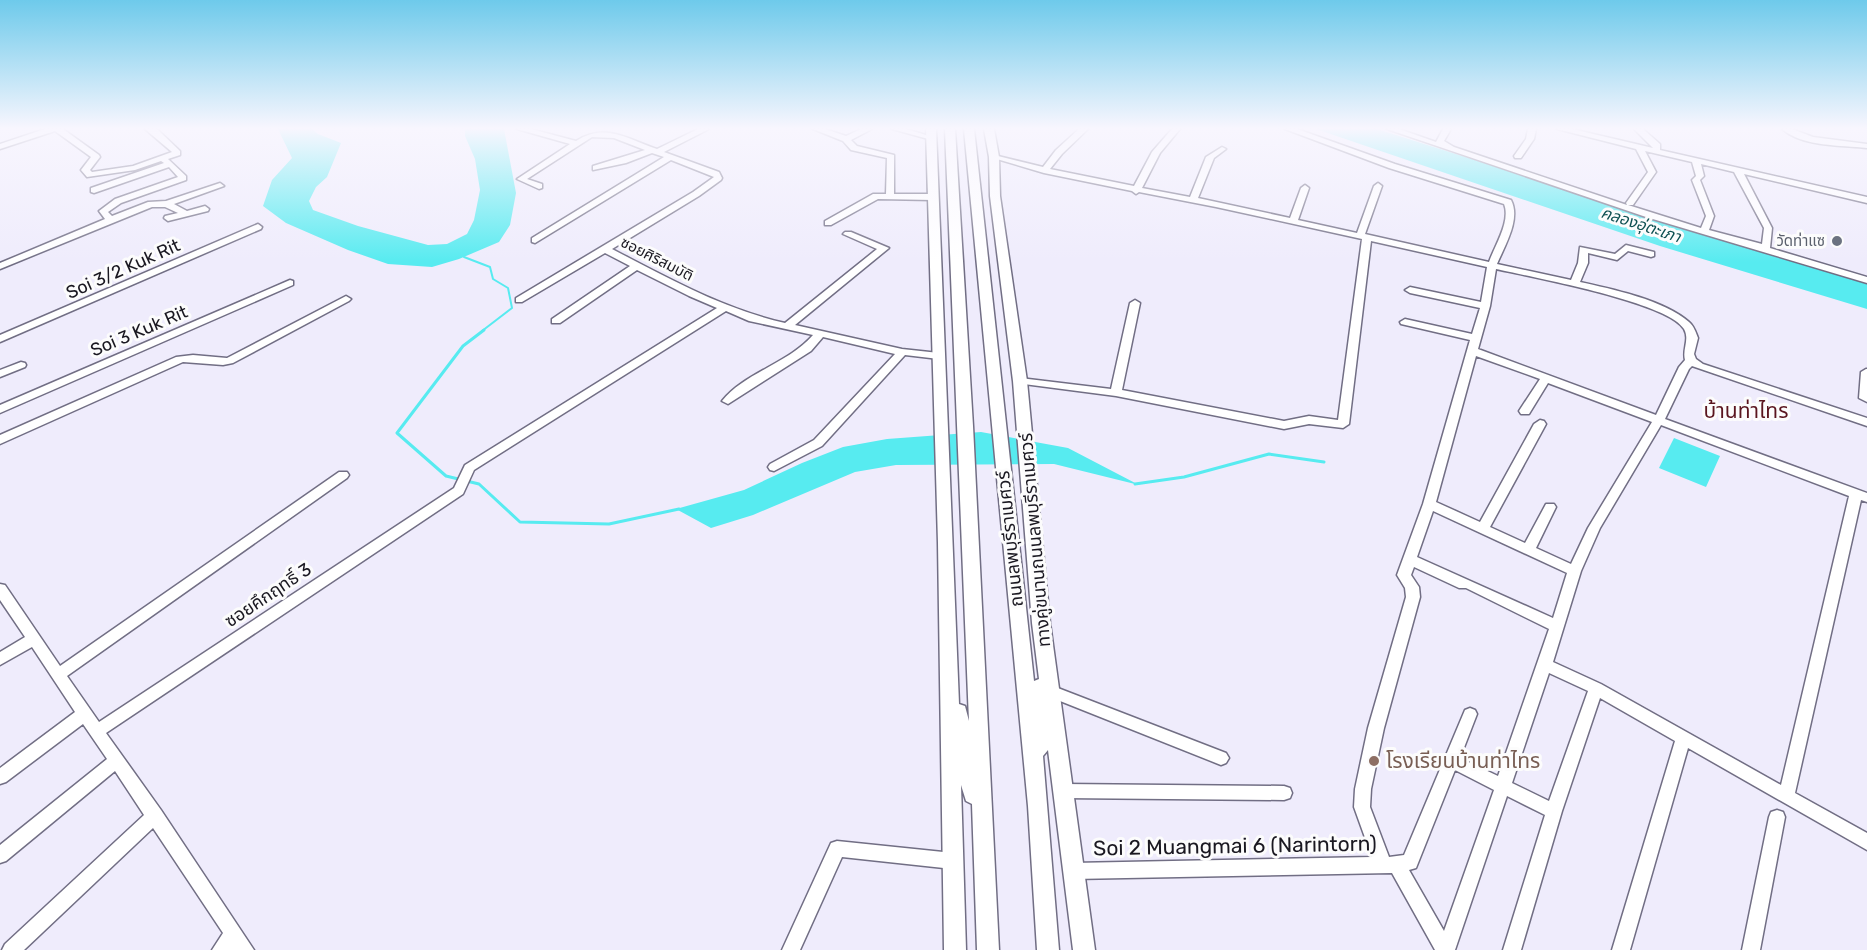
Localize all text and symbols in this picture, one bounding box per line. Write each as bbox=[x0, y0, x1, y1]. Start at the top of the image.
water label: คลองอุ่ตะเภา bbox=[1598, 203, 1684, 248]
place label: วัดท่าแซ bbox=[1776, 232, 1825, 250]
street label: ซอยศิริสมบัติ bbox=[618, 233, 696, 285]
street label: Soi 3/2 Kuk Rit bbox=[63, 234, 183, 304]
marker: วัดท่าแซ bbox=[1830, 234, 1844, 248]
street label: Soi 3 Kuk Rit bbox=[87, 301, 191, 361]
district label: บ้านท่าไทร bbox=[1704, 398, 1788, 423]
street label: ทางคู่ขนานถนนลพบุรีราเมศวร์ bbox=[1015, 431, 1056, 648]
street label: ถนนลพบุรีราเมศวร์ bbox=[992, 469, 1028, 608]
street label: ซอยคึกฤทธิ์ 3 bbox=[221, 558, 315, 632]
place label: โรงเรียนบ้านท่าไทร bbox=[1386, 748, 1540, 773]
marker: โรงเรียนบ้านท่าไทร bbox=[1367, 754, 1381, 768]
street label: Soi 2 Muangmai 6 (Narintorn) bbox=[1093, 831, 1377, 860]

